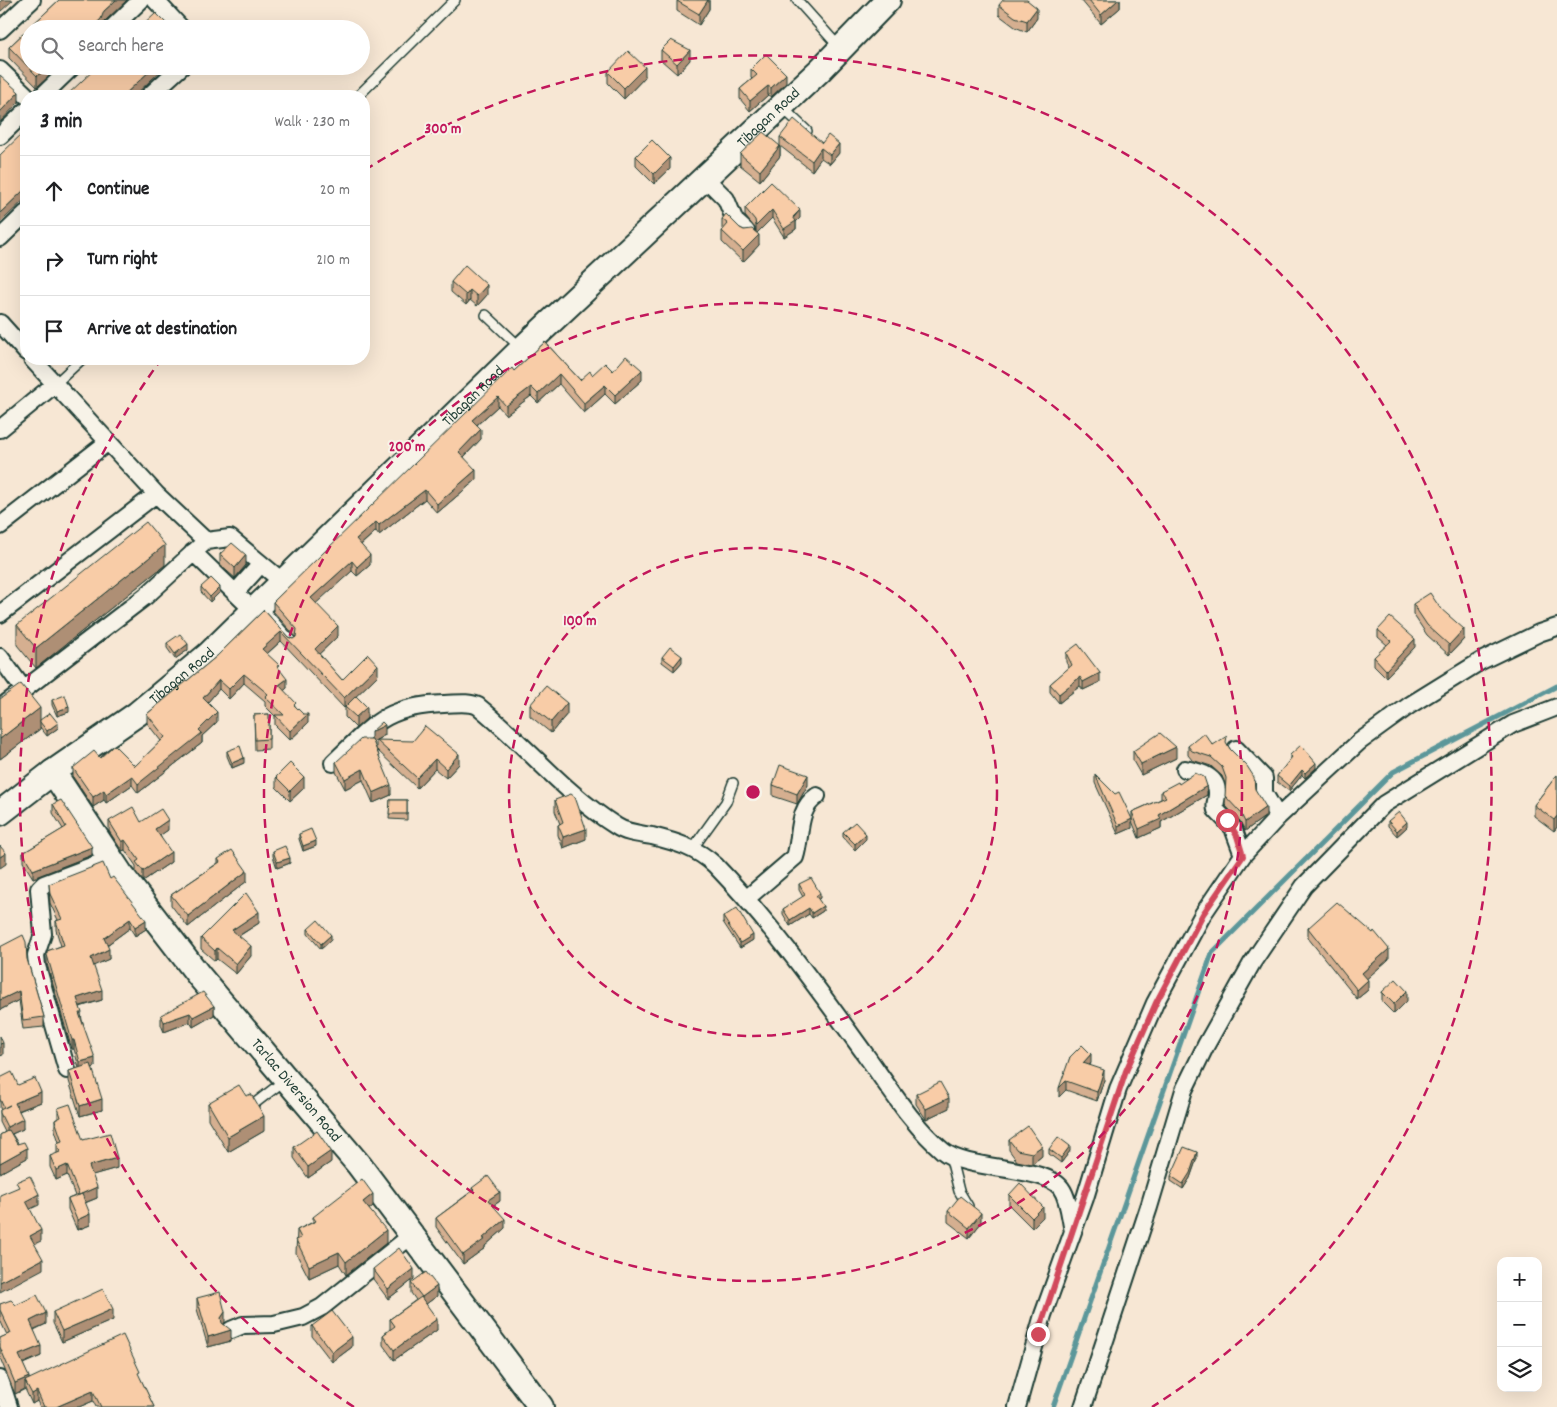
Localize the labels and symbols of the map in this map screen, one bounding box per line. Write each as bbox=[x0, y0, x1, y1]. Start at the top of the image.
street label: Tibagan Road bbox=[732, 82, 806, 153]
text: 300 m bbox=[425, 119, 461, 141]
street label: Tibagan Road bbox=[437, 360, 510, 432]
text: 200 m bbox=[389, 437, 425, 459]
text: 100 m bbox=[563, 611, 597, 633]
street label: Tibagan Road bbox=[144, 642, 221, 711]
centre of rings bbox=[744, 783, 762, 801]
route start bbox=[1216, 809, 1239, 832]
street label: Tarlac Diversion Road bbox=[245, 1033, 347, 1148]
route end bbox=[1027, 1323, 1050, 1346]

